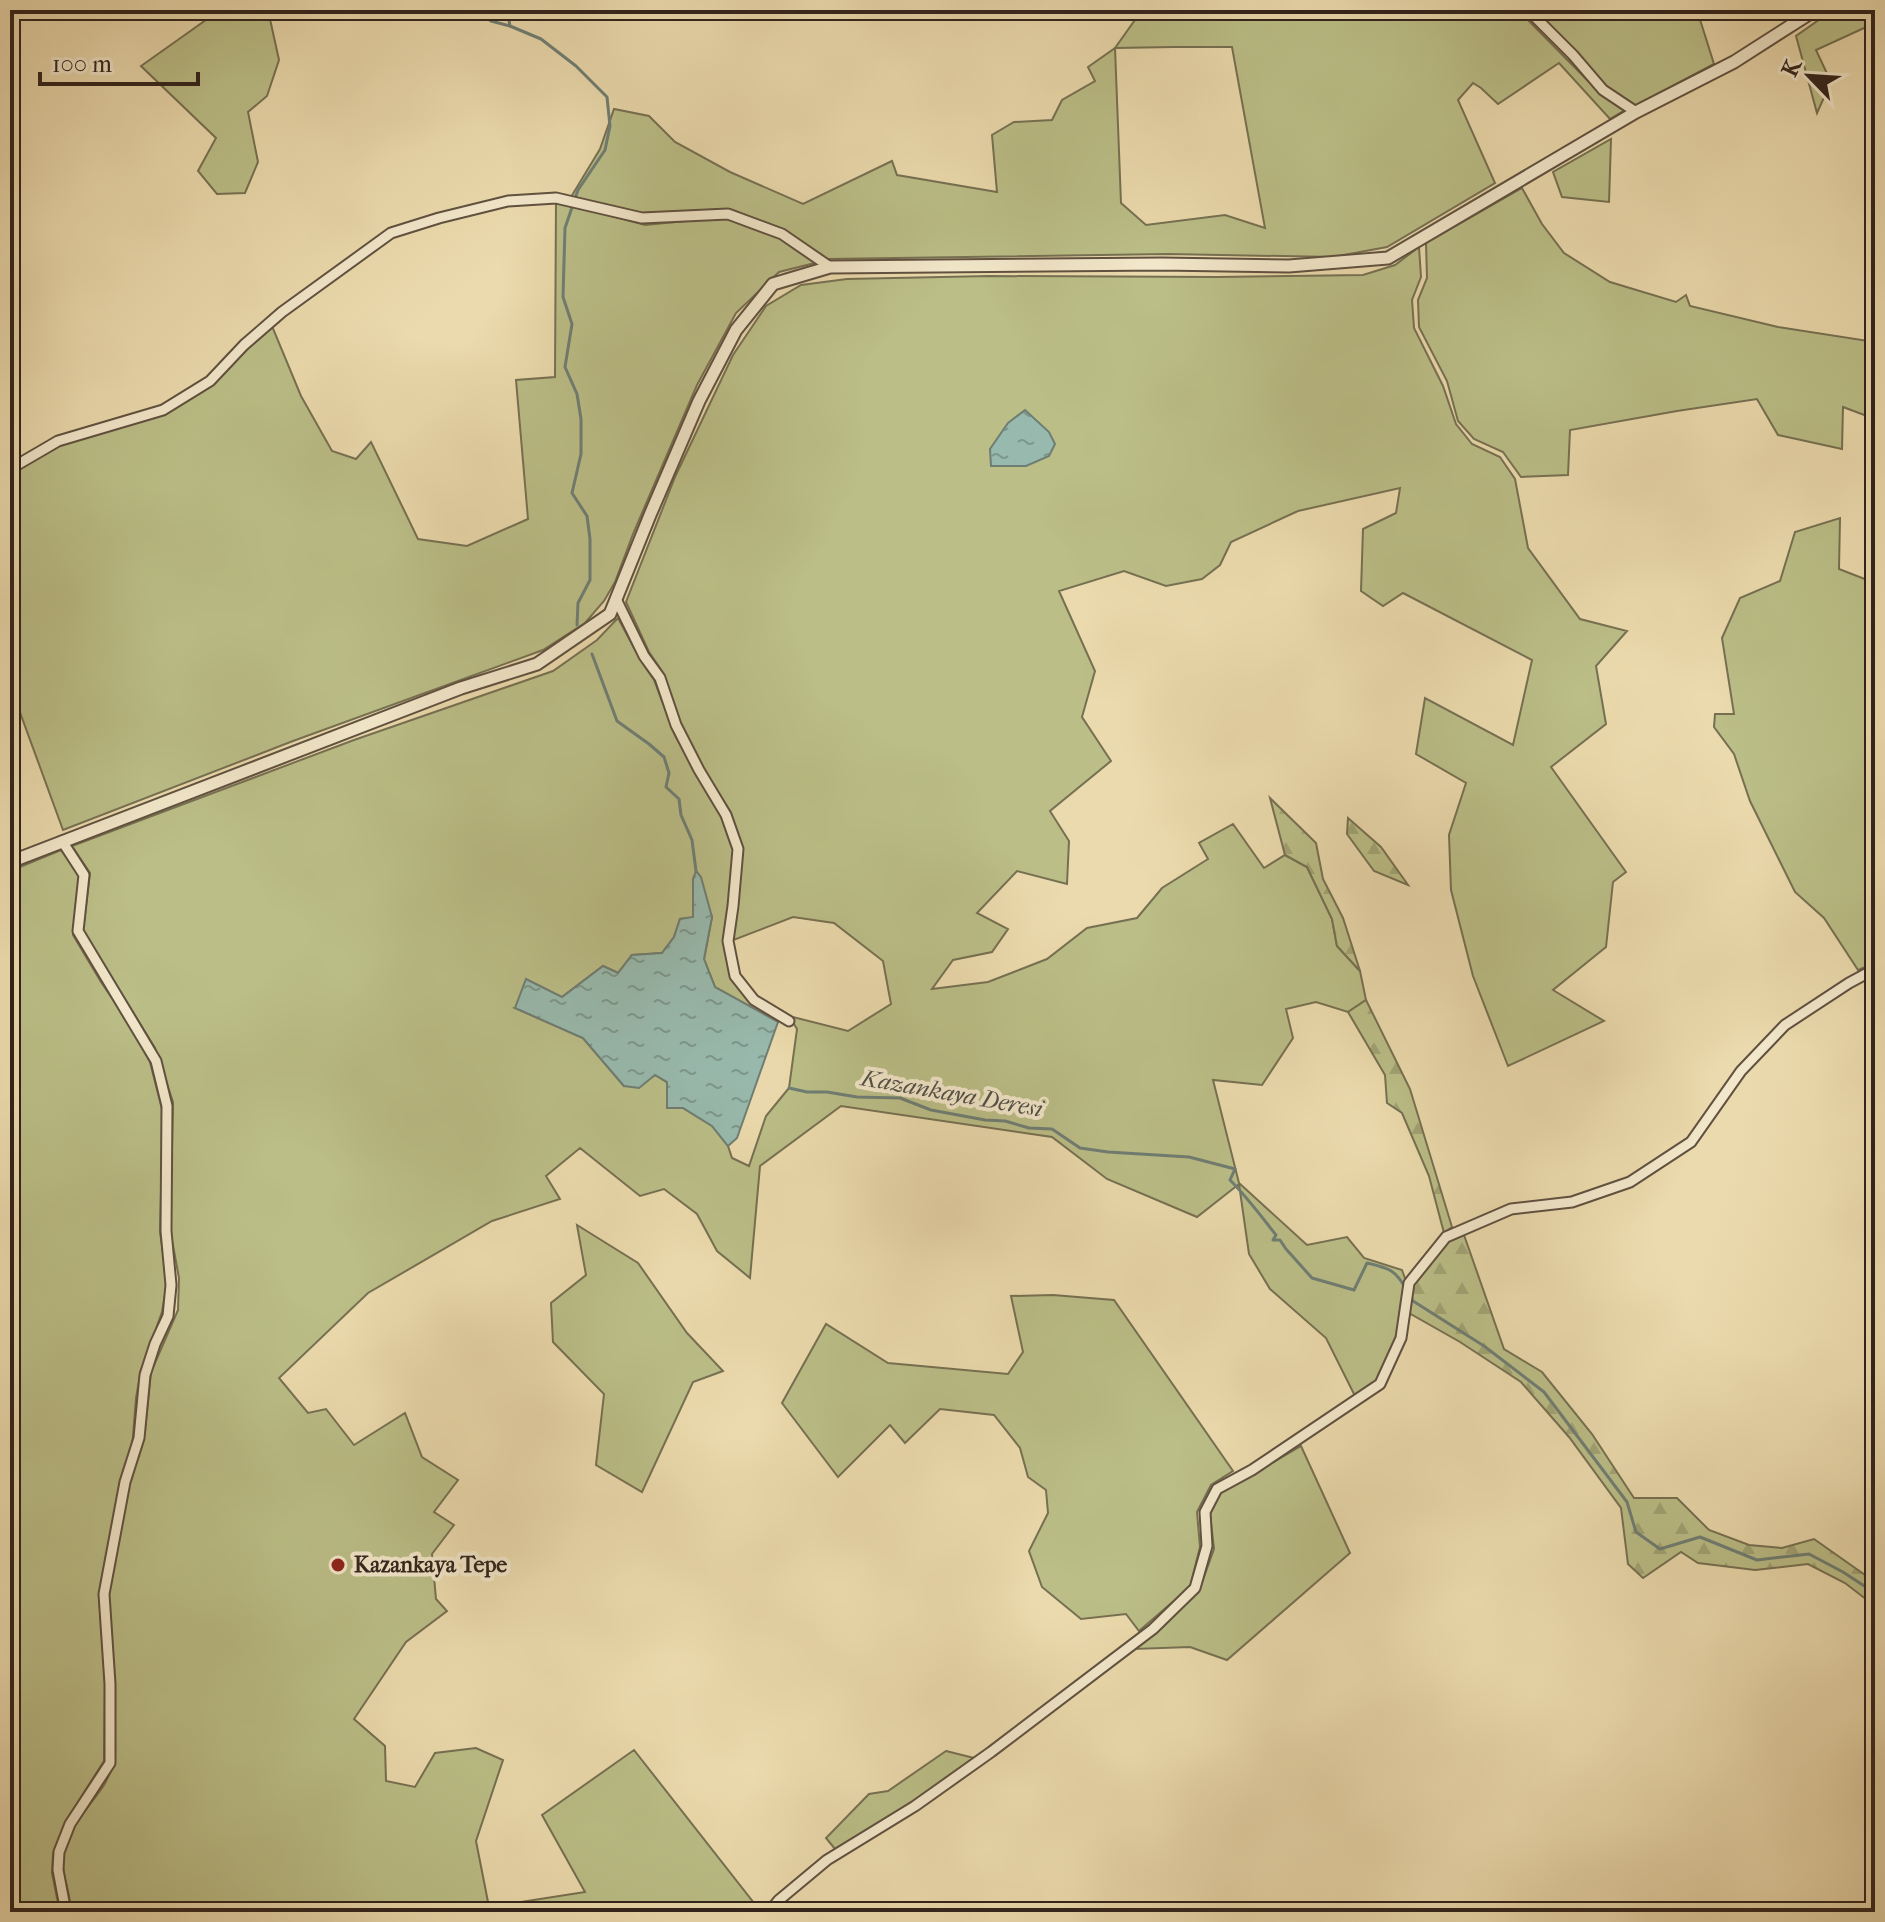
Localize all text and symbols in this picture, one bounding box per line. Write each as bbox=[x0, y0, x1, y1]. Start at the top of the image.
scale bar bbox=[40, 36, 198, 86]
north arrow bbox=[1769, 36, 1849, 116]
text: 100 m bbox=[52, 50, 112, 78]
text: K bbox=[1777, 53, 1808, 81]
water label: Kazankaya Deresi bbox=[857, 1063, 1047, 1123]
place label: Kazankaya Tepe bbox=[354, 1552, 507, 1578]
marker: Kazankaya Tepe bbox=[329, 1556, 347, 1574]

